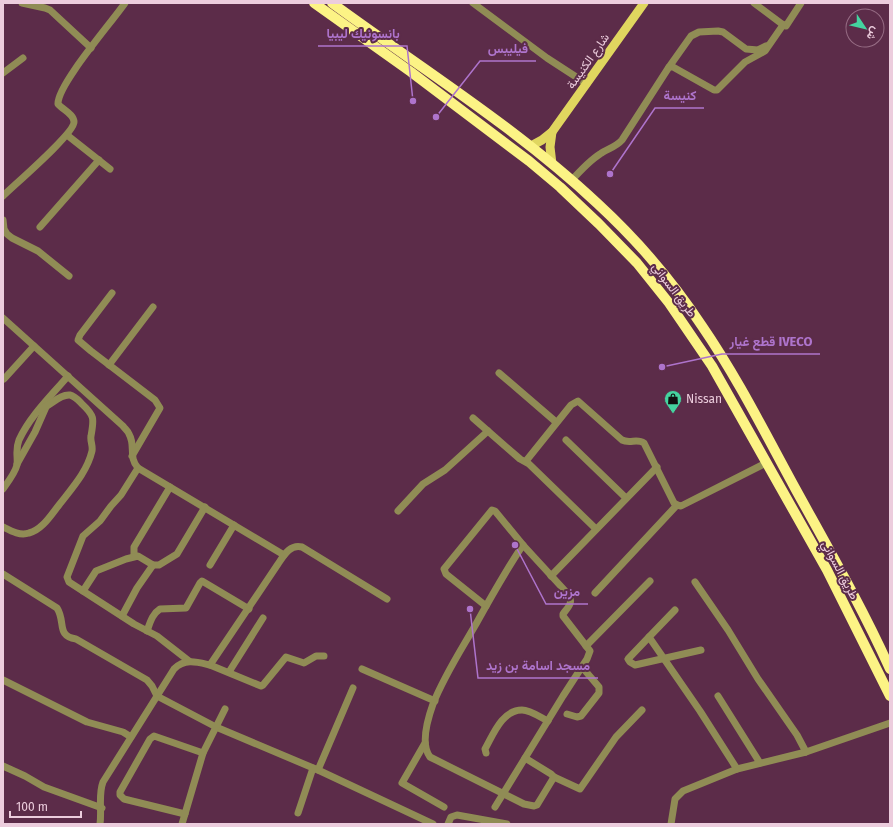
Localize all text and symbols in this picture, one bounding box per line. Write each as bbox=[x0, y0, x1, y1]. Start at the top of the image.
north arrow bbox=[845, 8, 885, 48]
callout: بانسونيك ليبيا bbox=[318, 21, 407, 46]
text: ش bbox=[864, 24, 882, 43]
text: بانسونيك ليبيا bbox=[326, 26, 400, 42]
street label: شارع الكنيسة bbox=[564, 31, 614, 93]
callout: فيليبس bbox=[480, 36, 536, 61]
text: فيليبس bbox=[488, 41, 528, 56]
callout: كنيسة bbox=[655, 83, 704, 108]
text: كنيسة bbox=[664, 88, 697, 103]
street label: طريق السواني bbox=[647, 260, 699, 322]
callout: قطع غيار IVECO bbox=[722, 329, 820, 354]
text: قطع غيار IVECO bbox=[729, 334, 812, 351]
shop icon: Nissan bbox=[663, 389, 683, 414]
place label: Nissan bbox=[686, 392, 722, 406]
street label: طريق السواني bbox=[816, 538, 861, 603]
callout: مزين bbox=[546, 579, 588, 604]
text: مزين bbox=[554, 584, 580, 600]
callout: مسجد اسامة بن زيد bbox=[478, 653, 598, 678]
text: مسجد اسامة بن زيد bbox=[486, 658, 590, 674]
scale bar bbox=[10, 793, 81, 819]
text: 100 m bbox=[16, 800, 48, 814]

